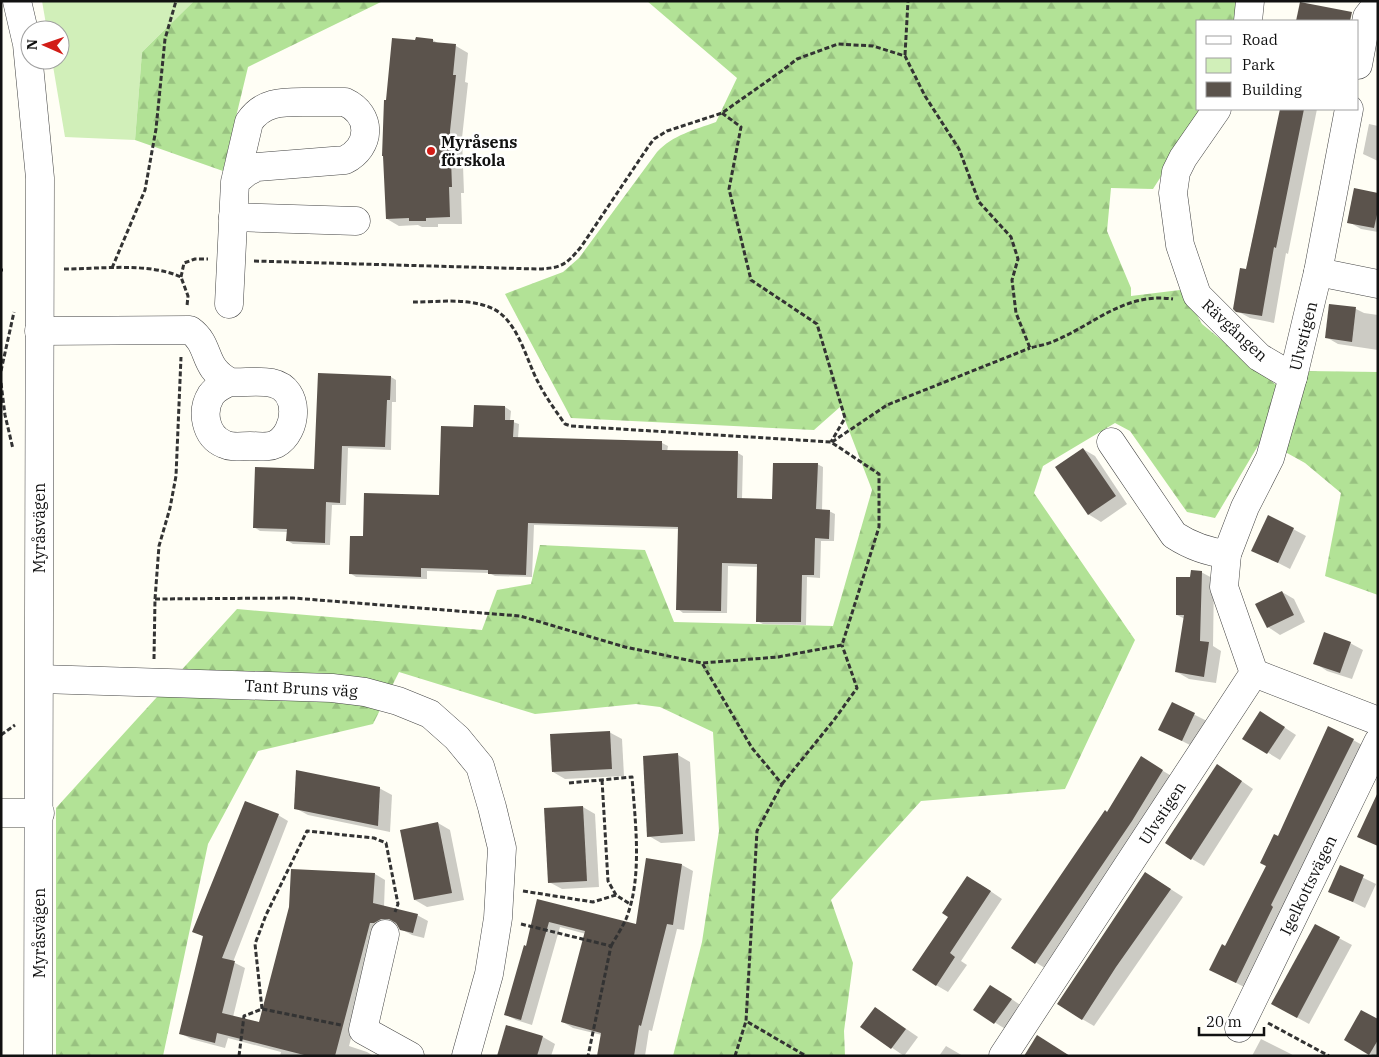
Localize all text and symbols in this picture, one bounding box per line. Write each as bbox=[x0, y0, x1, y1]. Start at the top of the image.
north arrow bbox=[20, 20, 70, 70]
legend bbox=[1196, 20, 1359, 110]
text: Road bbox=[1242, 30, 1278, 49]
text: N bbox=[23, 39, 41, 50]
text: Park bbox=[1242, 55, 1275, 74]
text: Building bbox=[1242, 80, 1302, 99]
place label: Myråsens förskola bbox=[441, 132, 517, 170]
marker: Myråsens förskola bbox=[425, 145, 437, 157]
street label: Rävgången bbox=[1198, 295, 1272, 365]
street label: Ulvstigen bbox=[1285, 299, 1321, 373]
street label: Myråsvägen bbox=[29, 483, 49, 573]
street label: Tant Bruns väg bbox=[244, 675, 359, 701]
street label: Ulvstigen bbox=[1134, 778, 1190, 848]
street label: Igelkottsvägen bbox=[1275, 832, 1341, 938]
street label: Myråsvägen bbox=[29, 888, 49, 978]
scale bar bbox=[1199, 1004, 1264, 1036]
text: 20 m bbox=[1206, 1012, 1242, 1031]

